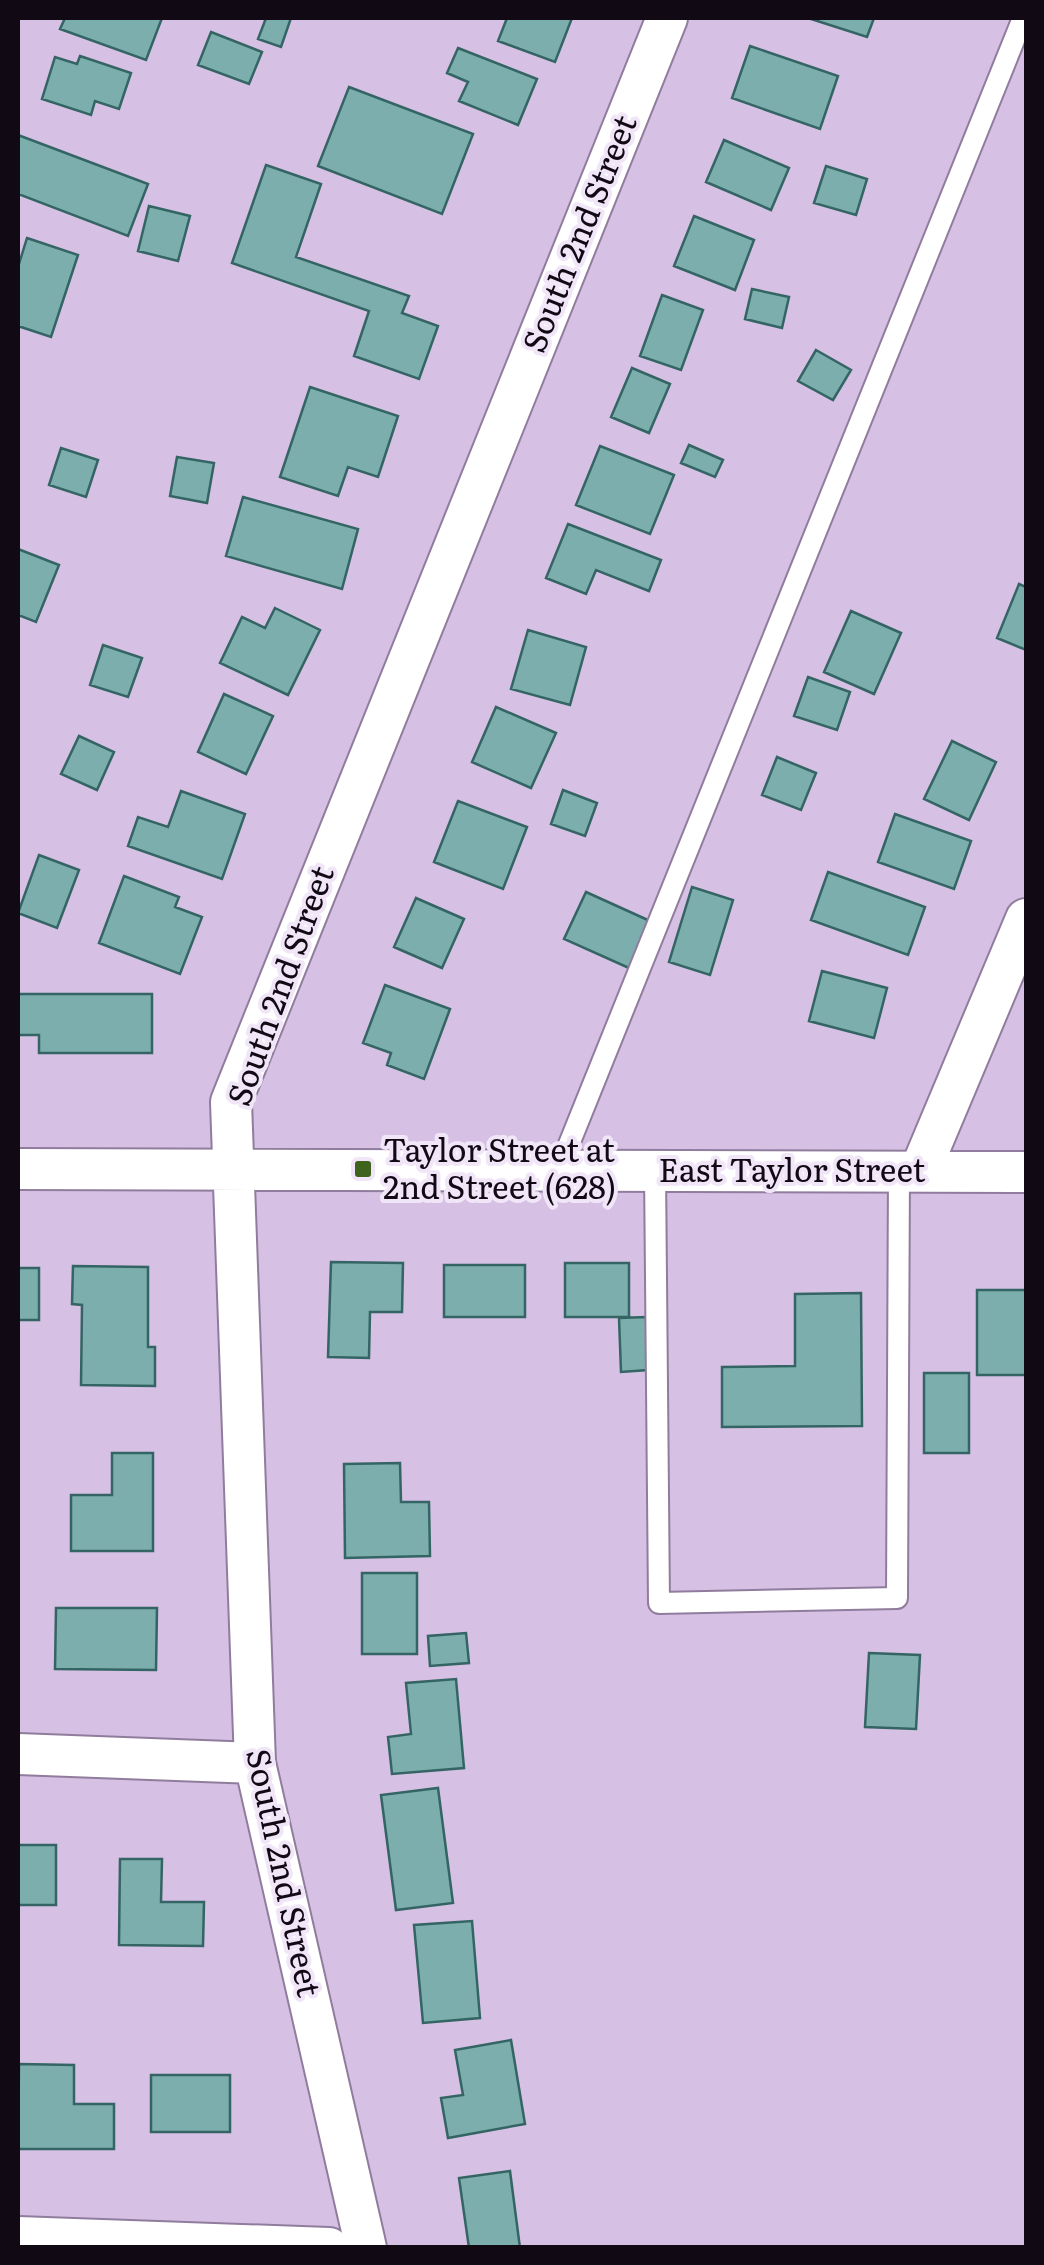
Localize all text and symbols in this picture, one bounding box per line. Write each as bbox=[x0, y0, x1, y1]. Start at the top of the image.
street label: South 2nd Street bbox=[508, 107, 647, 359]
street label: South 2nd Street bbox=[212, 858, 344, 1112]
place label: Taylor Street at 2nd Street (628) bbox=[383, 1124, 616, 1209]
street label: East Taylor Street bbox=[658, 1144, 926, 1192]
marker: Taylor Street at 2nd Street (628) bbox=[352, 1158, 374, 1180]
street label: South 2nd Street bbox=[236, 1744, 336, 2001]

